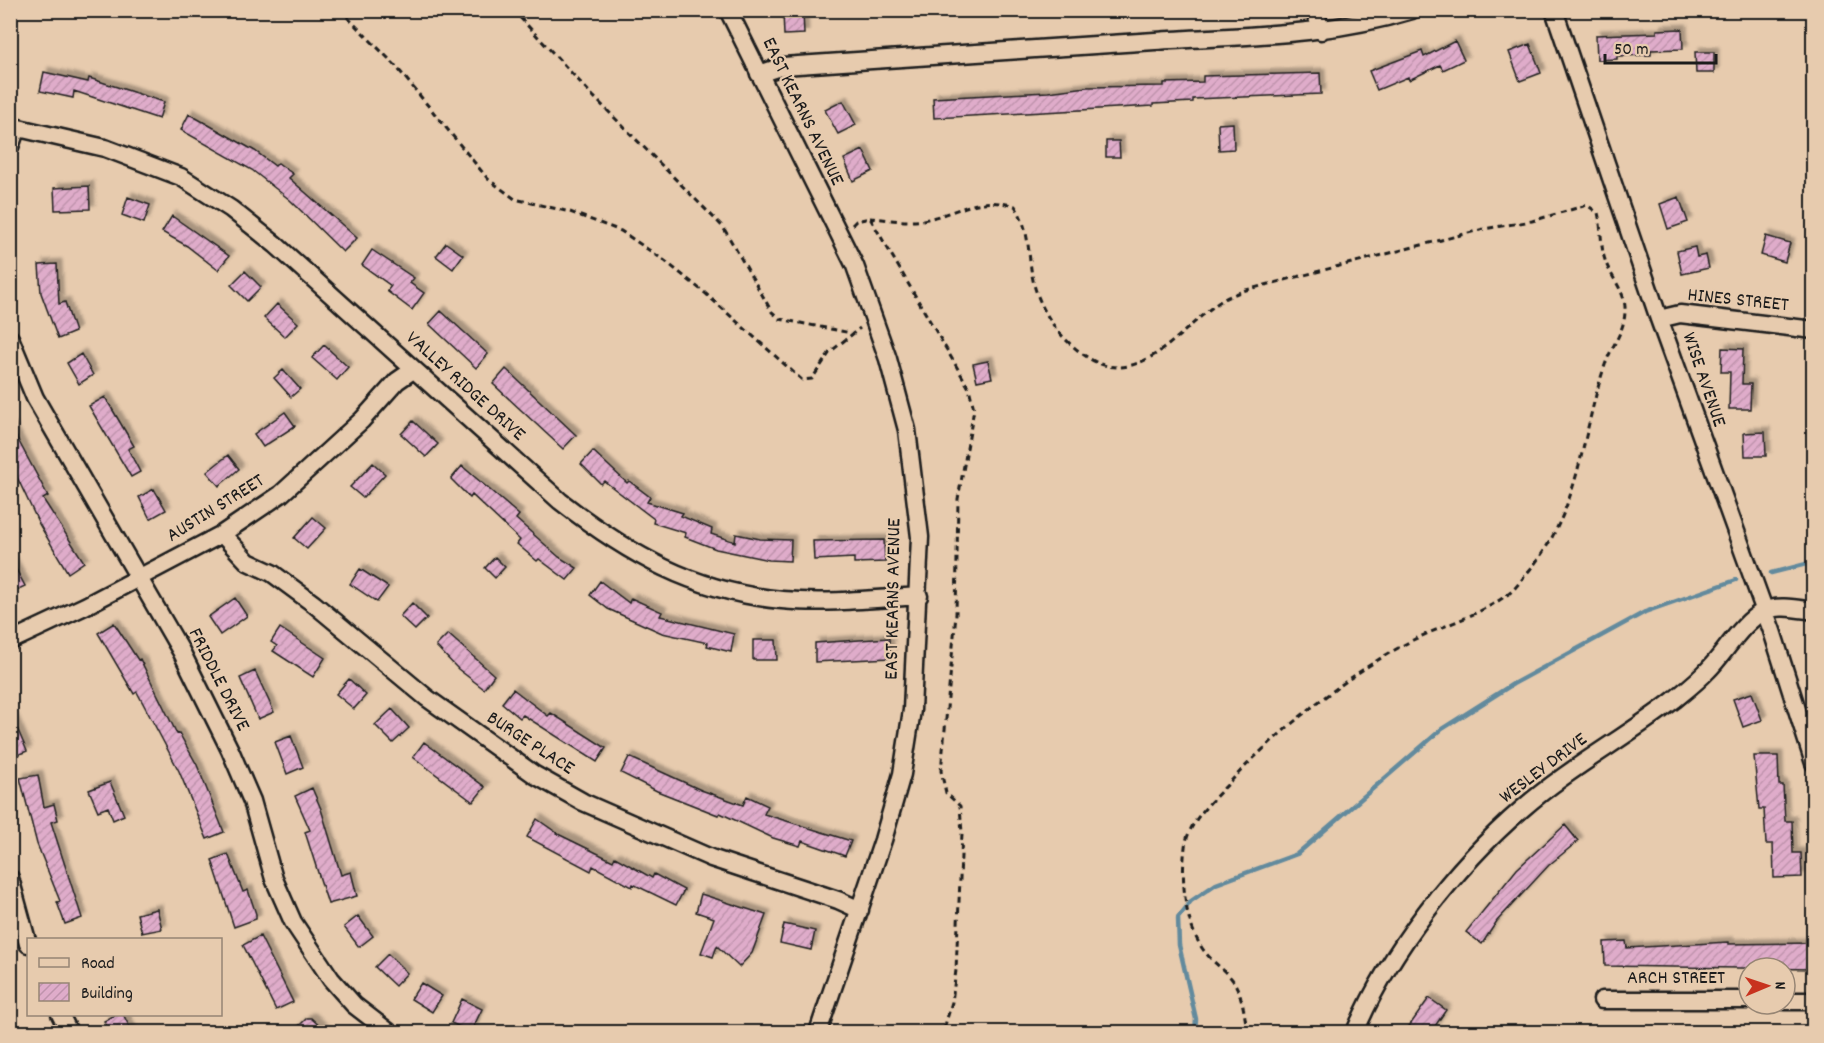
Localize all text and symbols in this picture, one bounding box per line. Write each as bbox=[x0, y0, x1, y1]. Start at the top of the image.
scale bar bbox=[1605, 27, 1716, 65]
street label: EAST KEARNS AVENUE bbox=[754, 33, 850, 191]
text: 50 m bbox=[1614, 38, 1649, 63]
street label: HINES STREET bbox=[1686, 282, 1790, 320]
street label: VALLEY RIDGE DRIVE bbox=[399, 325, 531, 449]
street label: WISE AVENUE bbox=[1674, 329, 1732, 431]
street label: AUSTIN STREET bbox=[162, 468, 270, 550]
street label: EAST KEARNS AVENUE bbox=[879, 518, 909, 680]
street label: FRIDDLE DRIVE bbox=[180, 624, 256, 736]
street label: BURGE PLACE bbox=[481, 705, 579, 783]
street label: WESLEY DRIVE bbox=[1494, 727, 1594, 811]
legend bbox=[27, 938, 222, 1016]
text: Road bbox=[81, 952, 115, 977]
north arrow bbox=[1737, 956, 1797, 1016]
street label: ARCH STREET bbox=[1627, 965, 1725, 993]
text: N bbox=[1768, 981, 1791, 990]
text: Building bbox=[81, 982, 133, 1007]

